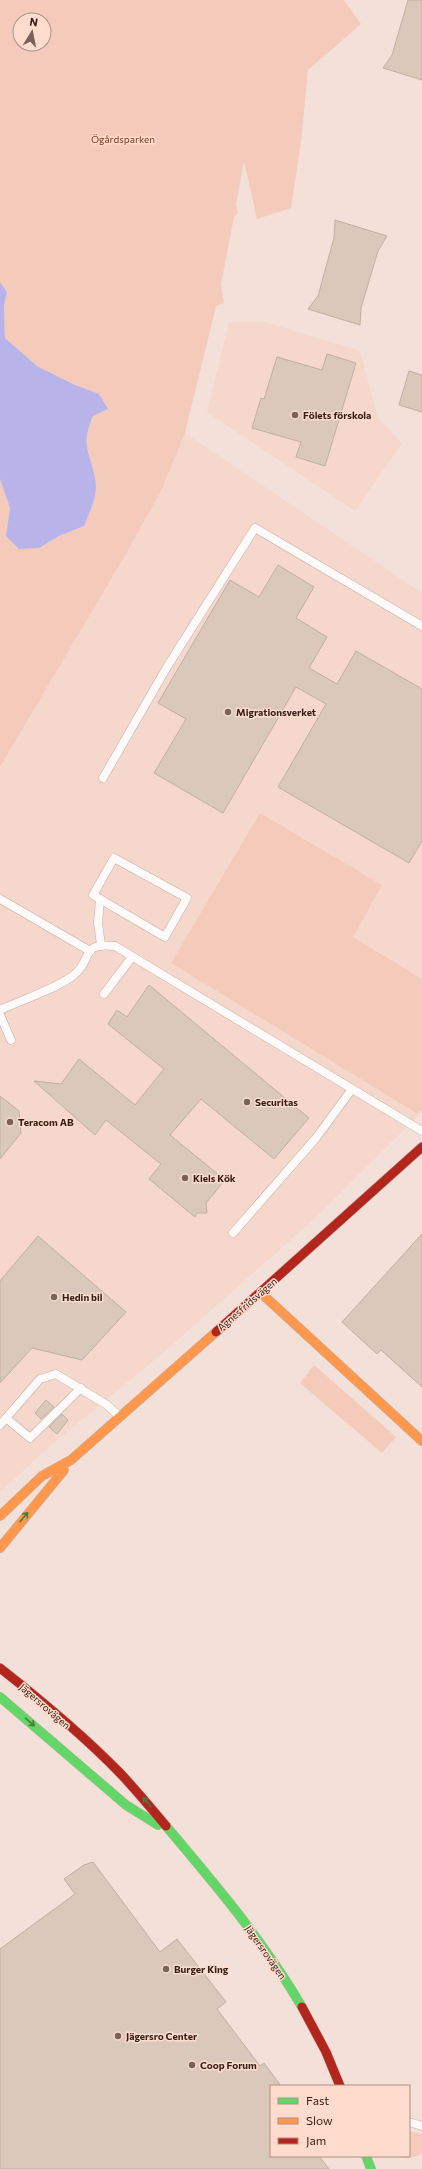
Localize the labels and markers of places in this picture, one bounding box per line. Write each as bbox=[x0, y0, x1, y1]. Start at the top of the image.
place label: Fölets förskola bbox=[303, 409, 371, 421]
marker: Fölets förskola bbox=[290, 410, 300, 420]
place label: Migrationsverket bbox=[236, 706, 316, 718]
marker: Migrationsverket bbox=[223, 707, 233, 717]
place label: Securitas bbox=[255, 1096, 298, 1108]
marker: Securitas bbox=[242, 1097, 252, 1107]
place label: Teracom AB bbox=[18, 1116, 74, 1128]
marker: Teracom AB bbox=[5, 1117, 15, 1127]
place label: Kiels Kök bbox=[193, 1172, 236, 1184]
marker: Kiels Kök bbox=[180, 1173, 190, 1183]
place label: Hedin bil bbox=[62, 1291, 103, 1303]
marker: Hedin bil bbox=[49, 1292, 59, 1302]
place label: Burger King bbox=[174, 1963, 229, 1975]
marker: Burger King bbox=[161, 1964, 171, 1974]
place label: Jägersro Center bbox=[126, 2030, 197, 2042]
marker: Jägersro Center bbox=[113, 2031, 123, 2041]
place label: Coop Forum bbox=[200, 2059, 257, 2071]
marker: Coop Forum bbox=[187, 2060, 197, 2070]

